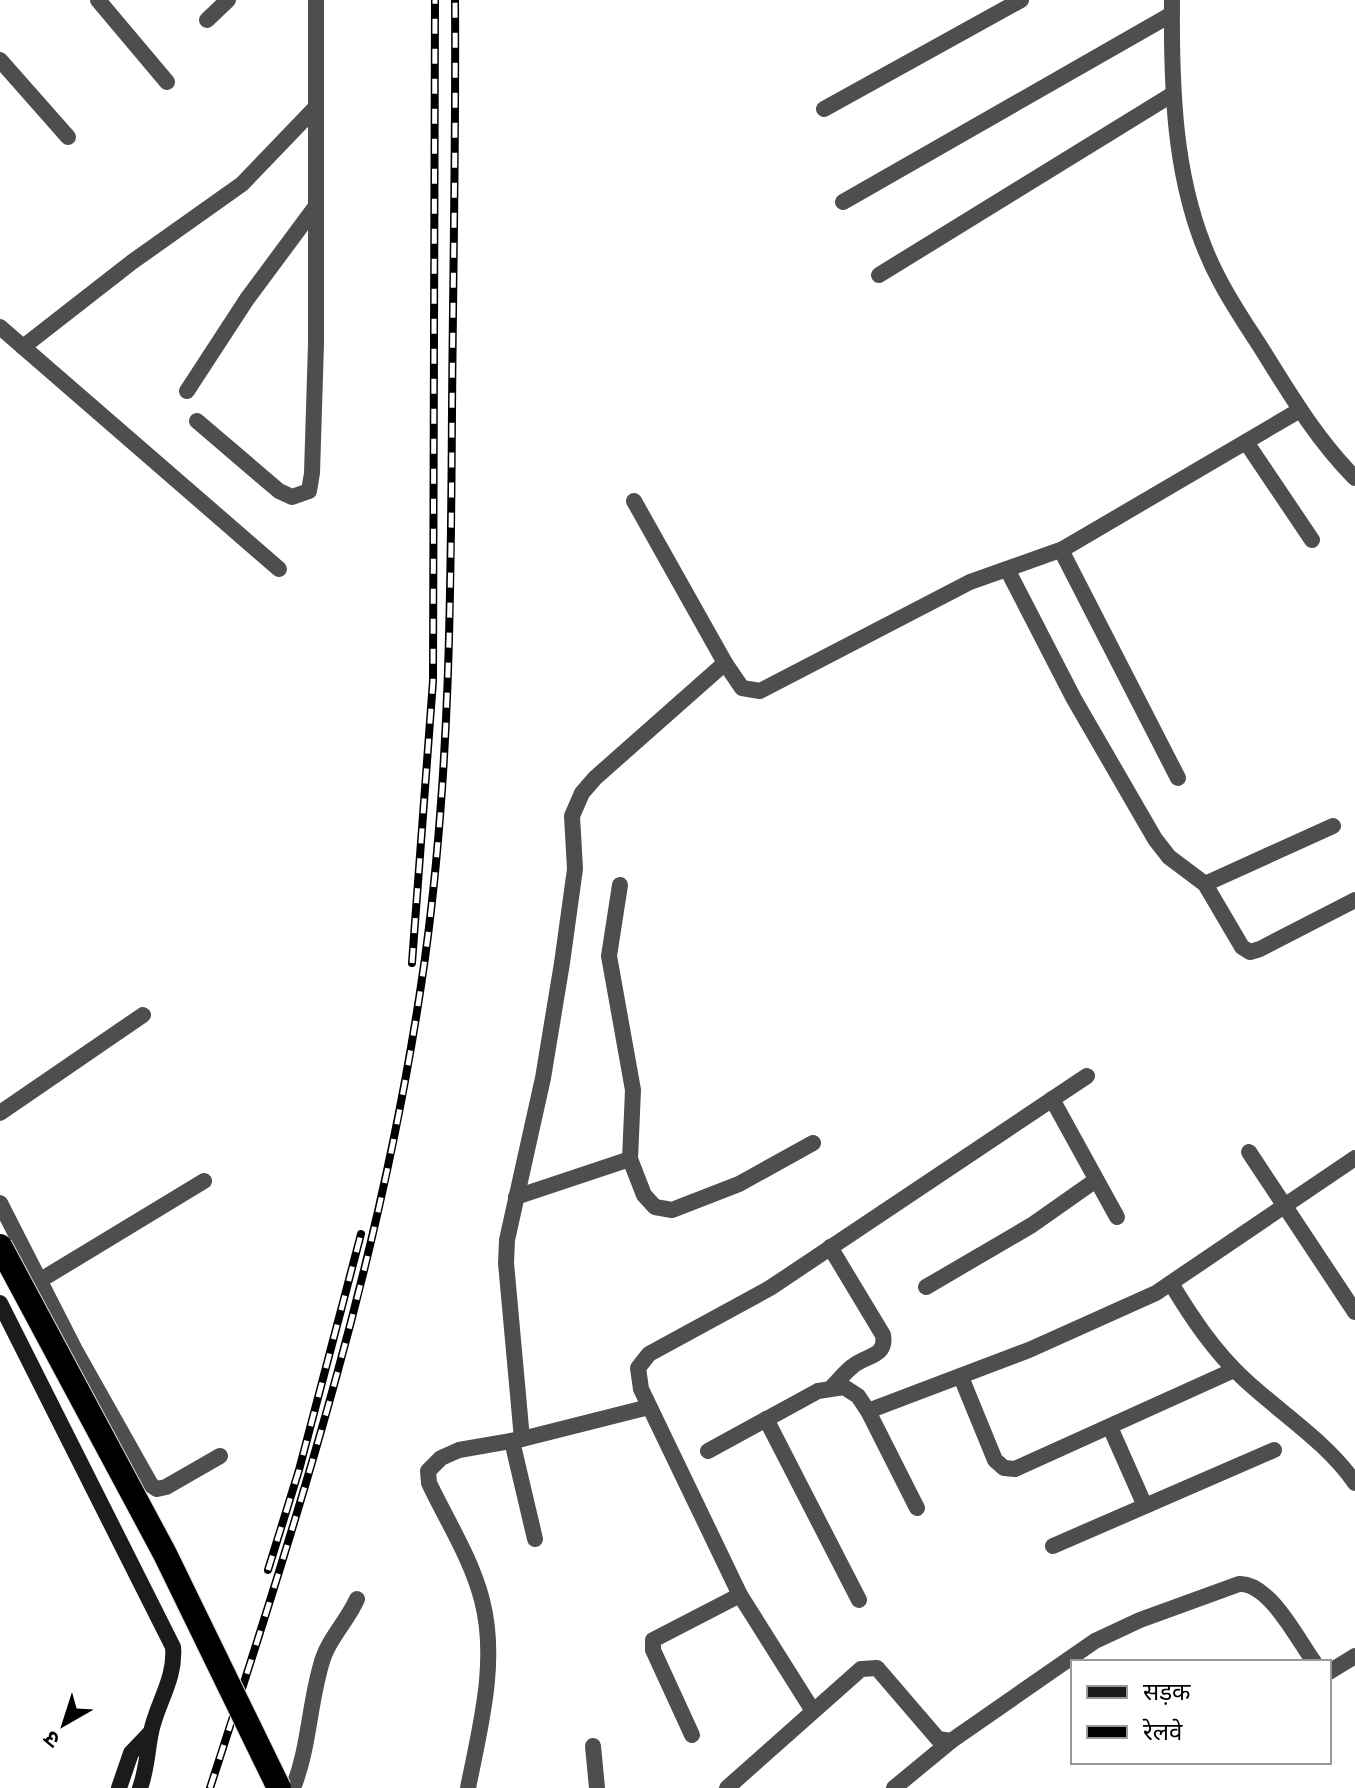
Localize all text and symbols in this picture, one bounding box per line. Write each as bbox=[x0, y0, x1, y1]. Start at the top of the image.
legend bbox=[1071, 1660, 1331, 1764]
text: सड़क bbox=[1143, 1676, 1191, 1705]
north arrow bbox=[24, 1684, 104, 1764]
text: रेलवे bbox=[1142, 1716, 1183, 1745]
text: उ bbox=[37, 1725, 65, 1754]

